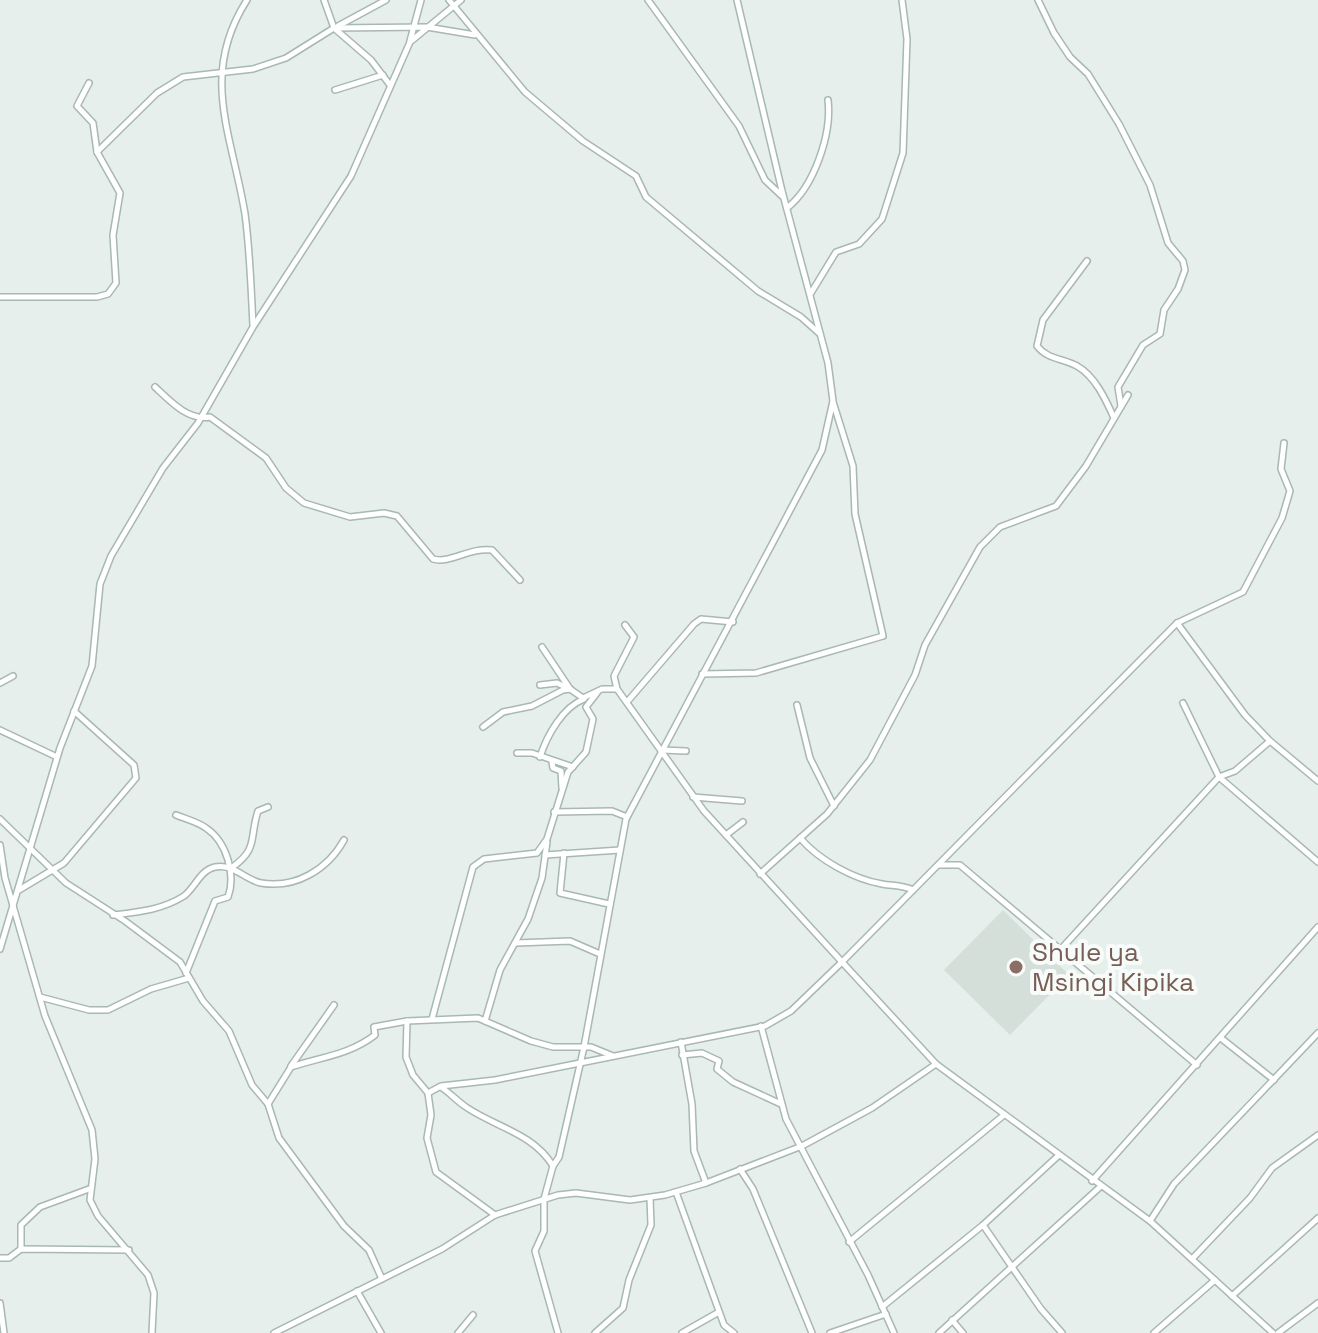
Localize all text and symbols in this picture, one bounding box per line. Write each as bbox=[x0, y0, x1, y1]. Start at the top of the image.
place label: Shule ya Msingi Kipika bbox=[1032, 935, 1194, 999]
marker: Shule ya Msingi Kipika bbox=[1007, 958, 1025, 976]

